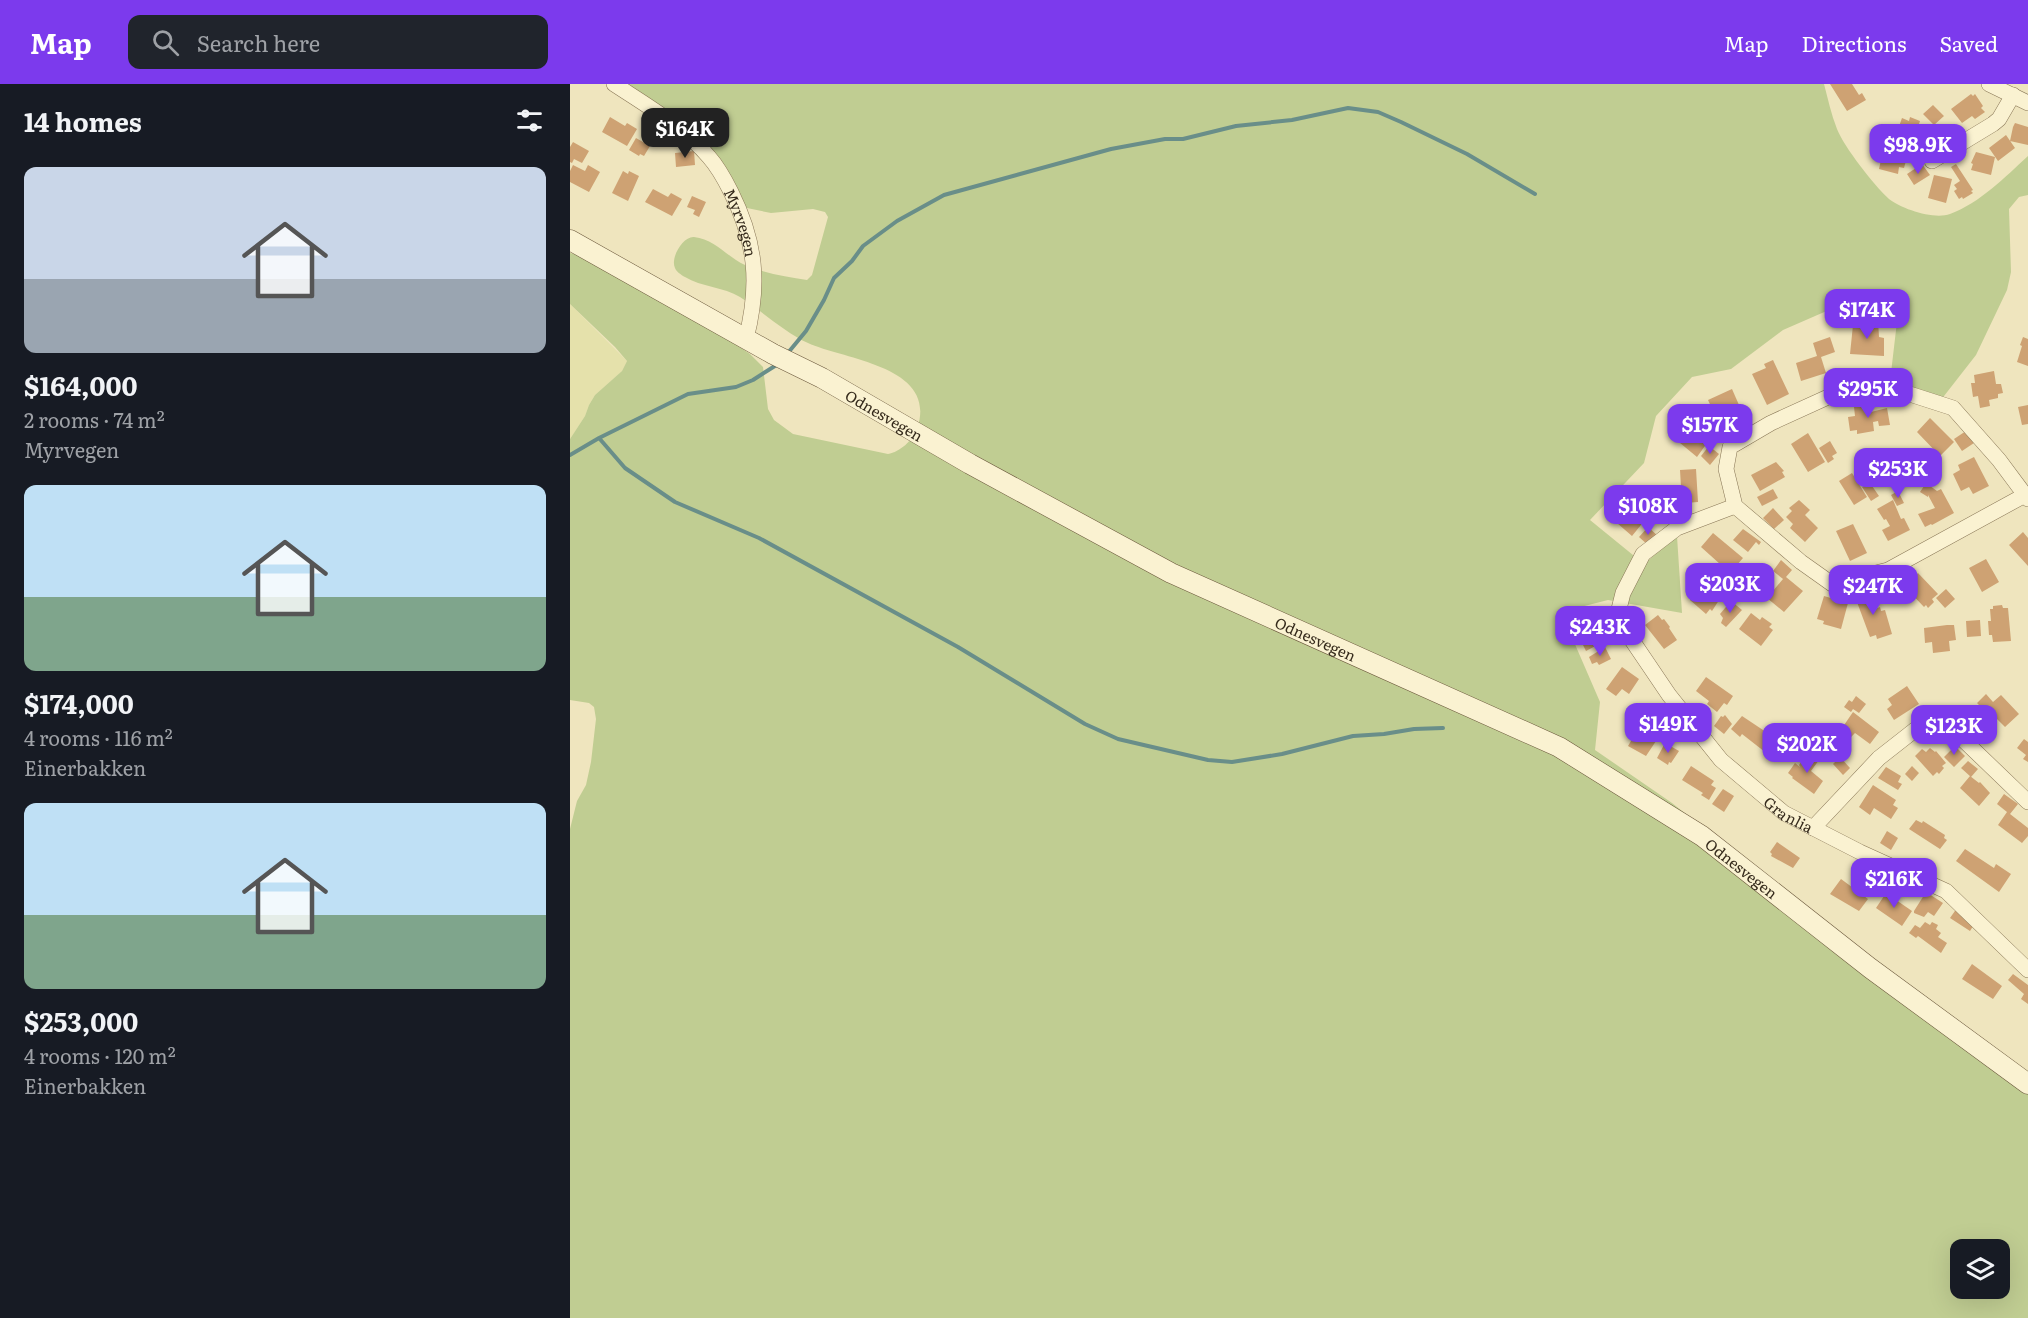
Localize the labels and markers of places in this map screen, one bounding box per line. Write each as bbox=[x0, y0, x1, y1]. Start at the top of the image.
pin: $164K bbox=[643, 108, 727, 159]
pin: $98.9K bbox=[1869, 124, 1967, 175]
pin: $174K bbox=[1825, 289, 1909, 340]
pin: $295K bbox=[1826, 368, 1910, 419]
pin: $157K bbox=[1668, 404, 1752, 455]
pin: $253K bbox=[1856, 448, 1940, 499]
pin: $108K bbox=[1606, 485, 1690, 536]
pin: $203K bbox=[1688, 563, 1772, 614]
pin: $247K bbox=[1831, 565, 1915, 616]
pin: $243K bbox=[1558, 606, 1642, 657]
pin: $149K bbox=[1626, 703, 1710, 754]
pin: $123K bbox=[1912, 705, 1996, 756]
pin: $202K bbox=[1765, 723, 1849, 774]
pin: $216K bbox=[1852, 858, 1936, 909]

